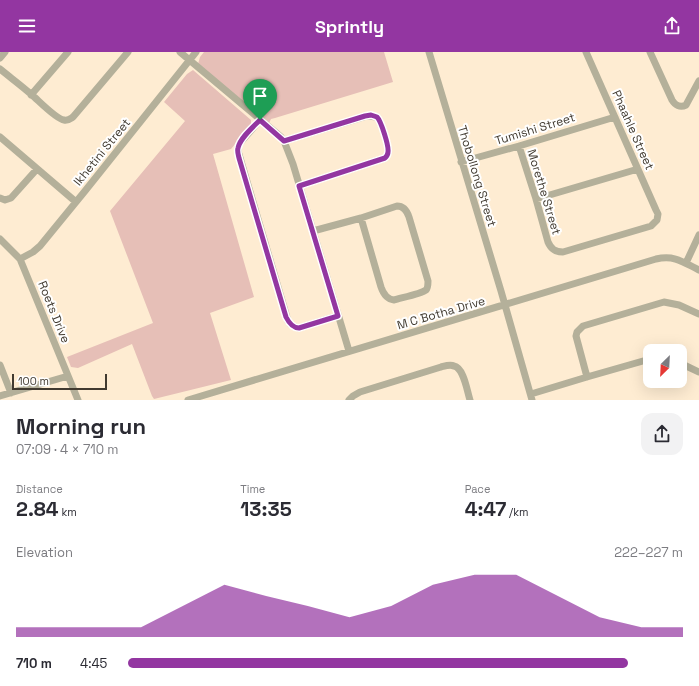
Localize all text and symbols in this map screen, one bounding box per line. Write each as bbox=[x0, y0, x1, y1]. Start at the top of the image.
icon: menu bbox=[16, 15, 38, 37]
text: Sprintly bbox=[315, 15, 384, 38]
icon: share bbox=[661, 15, 683, 37]
pin bbox=[243, 79, 277, 120]
icon: arrive bbox=[249, 85, 271, 107]
street label: Phaahle Street bbox=[608, 88, 658, 172]
street label: Tumishi Street bbox=[493, 109, 577, 149]
street label: Ikhetini Street bbox=[70, 115, 134, 189]
street label: Thobollong Street bbox=[454, 123, 500, 229]
street label: Morethe Street bbox=[523, 147, 565, 237]
street label: Roets Drive bbox=[34, 279, 74, 345]
street label: M C Botha Drive bbox=[395, 293, 487, 333]
north arrow bbox=[643, 344, 687, 388]
map controls bbox=[643, 344, 687, 388]
scale bar bbox=[12, 372, 107, 391]
text: 100 m bbox=[18, 374, 49, 388]
text: Morning run bbox=[16, 412, 146, 440]
button: share bbox=[641, 413, 683, 455]
text: 07:09 · 4 × 710 m bbox=[16, 441, 118, 458]
text: Distance bbox=[16, 482, 63, 496]
text: Time bbox=[240, 482, 265, 496]
text: Pace bbox=[465, 482, 490, 496]
text: 2.84 bbox=[16, 496, 59, 522]
text: 13:35 bbox=[240, 496, 292, 522]
text: 4:47 bbox=[465, 496, 506, 522]
text: km bbox=[59, 505, 77, 519]
text: /km bbox=[506, 505, 529, 519]
text: Elevation bbox=[16, 544, 73, 561]
text: 222–227 m bbox=[614, 544, 683, 561]
text: 710 m bbox=[16, 655, 52, 672]
text: 4:45 bbox=[80, 655, 107, 672]

